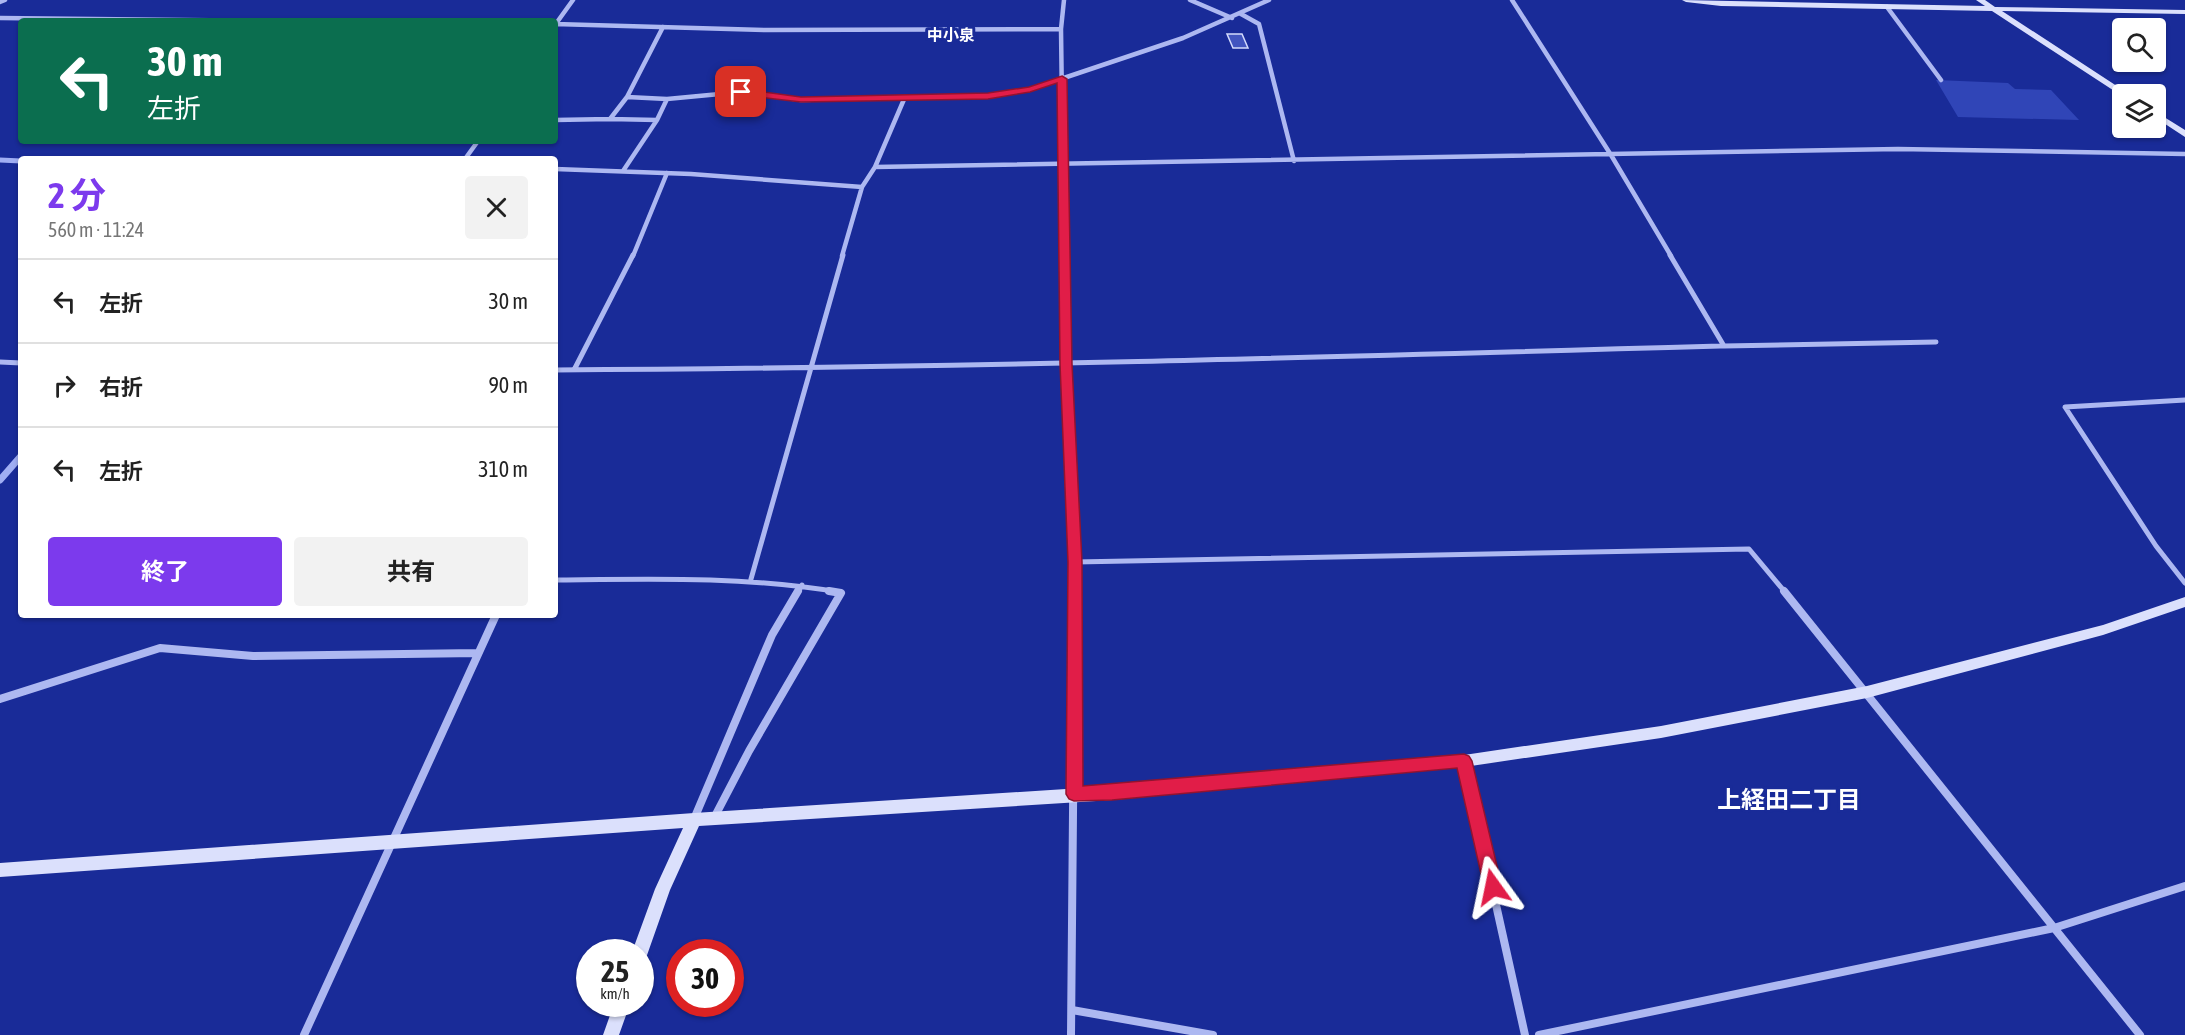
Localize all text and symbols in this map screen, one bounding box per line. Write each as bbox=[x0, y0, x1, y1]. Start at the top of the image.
map controls bbox=[2112, 18, 2166, 138]
button: search bbox=[2112, 18, 2166, 72]
district label: 中小泉 bbox=[927, 26, 975, 44]
text: 30 m bbox=[147, 37, 222, 85]
icon: left bbox=[48, 42, 126, 120]
pin bbox=[715, 66, 766, 117]
icon: arrive bbox=[724, 75, 757, 108]
button: layers bbox=[2112, 84, 2166, 138]
text: 左折 bbox=[147, 93, 201, 124]
text: 2 分 bbox=[48, 174, 106, 216]
button: close bbox=[465, 176, 528, 239]
text: 560 m · 11:24 bbox=[48, 218, 144, 241]
icon: left bbox=[48, 285, 81, 318]
text: 30 m bbox=[488, 288, 528, 314]
text: 左折 bbox=[99, 290, 143, 316]
icon: right bbox=[48, 369, 81, 402]
text: 90 m bbox=[488, 372, 528, 398]
text: 右折 bbox=[99, 374, 143, 400]
icon: left bbox=[48, 453, 81, 486]
text: 310 m bbox=[478, 456, 528, 482]
text: 左折 bbox=[99, 458, 143, 484]
button: 終了 bbox=[48, 537, 282, 606]
button: 共有 bbox=[294, 537, 528, 606]
district label: 上経田二丁目 bbox=[1717, 786, 1861, 813]
position arrow bbox=[1461, 855, 1525, 919]
speed limit sign: 30 bbox=[666, 939, 744, 1017]
text: 25 bbox=[601, 954, 629, 988]
text: km/h bbox=[600, 985, 630, 1002]

